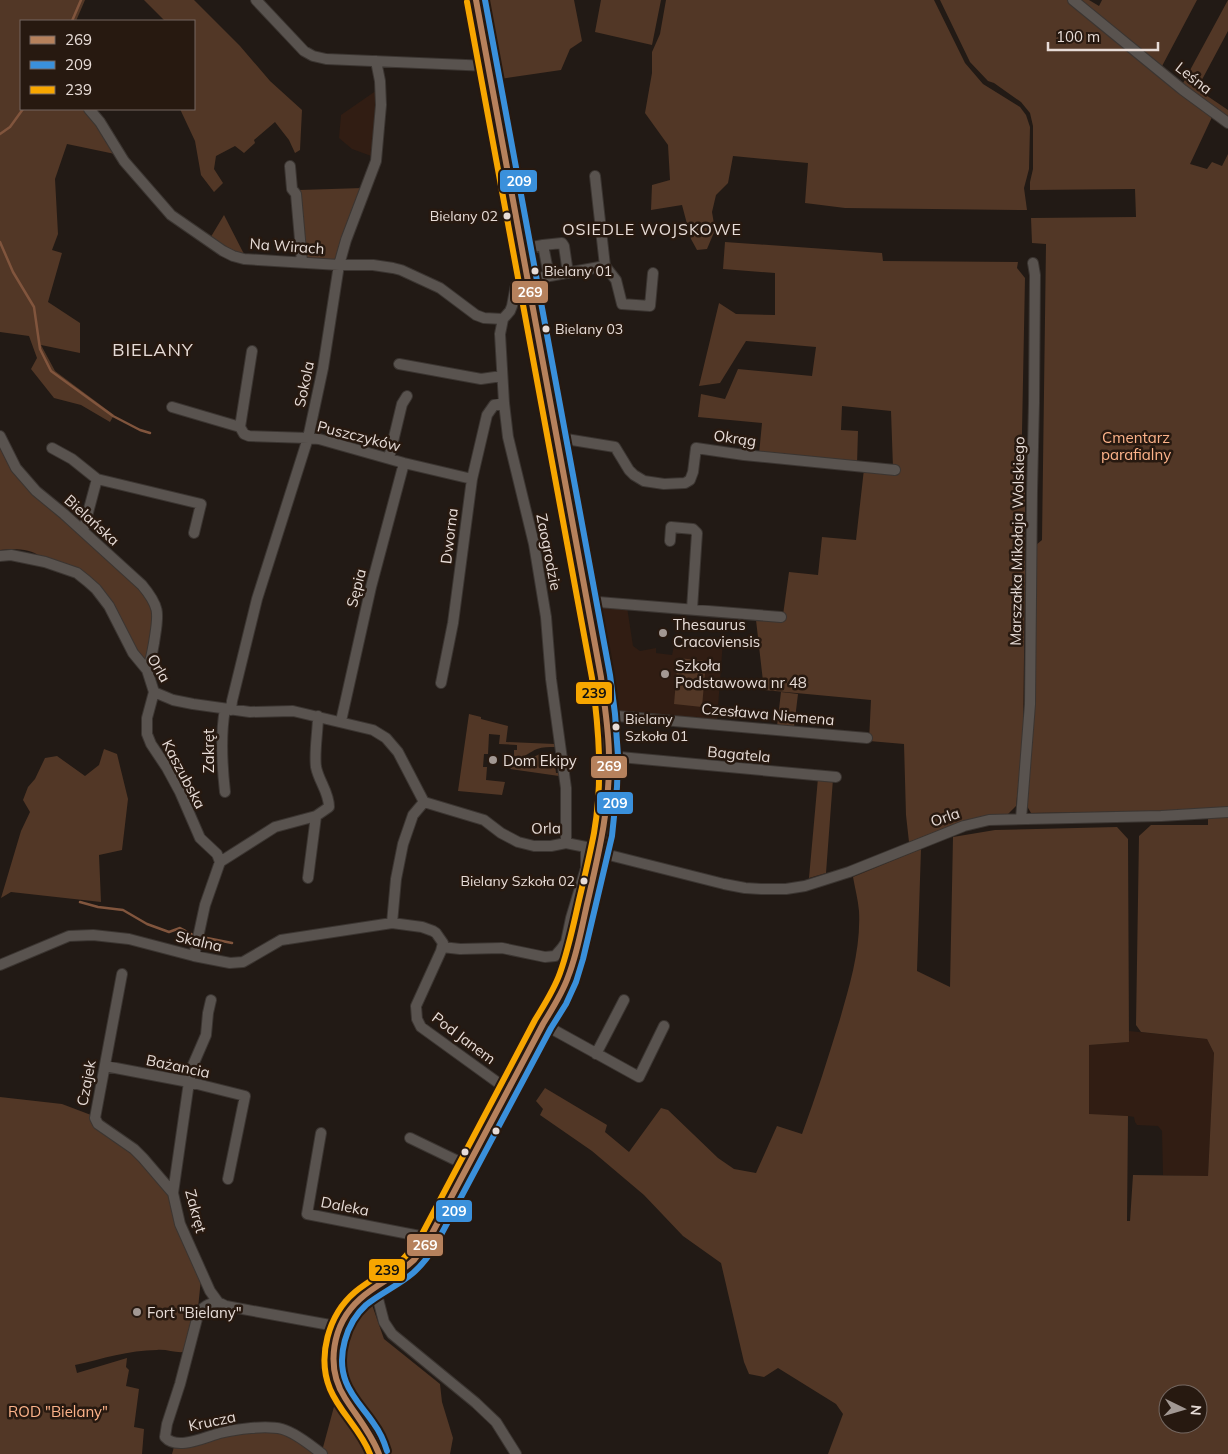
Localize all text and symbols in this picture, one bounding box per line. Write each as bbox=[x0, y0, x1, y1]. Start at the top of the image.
legend bbox=[20, 20, 195, 110]
scale bar bbox=[1048, 20, 1158, 52]
text: 100 m bbox=[1056, 27, 1100, 46]
text: 269 bbox=[65, 30, 92, 49]
text: 209 bbox=[65, 55, 92, 74]
street label: Leśna bbox=[1172, 58, 1216, 98]
text: 239 bbox=[65, 80, 92, 99]
line badge: 209 bbox=[499, 169, 538, 193]
text: 209 bbox=[506, 172, 532, 190]
place label: Bielany 02 bbox=[430, 207, 498, 225]
marker: Bielany 02 bbox=[502, 211, 512, 221]
district label: OSIEDLE WOJSKOWE bbox=[562, 219, 742, 239]
street label: Na Wirach bbox=[249, 234, 325, 258]
place label: Bielany 01 bbox=[544, 262, 612, 280]
marker: Bielany 01 bbox=[530, 266, 540, 276]
line badge: 269 bbox=[511, 280, 549, 304]
text: 269 bbox=[517, 283, 543, 301]
place label: Bielany 03 bbox=[555, 320, 623, 338]
marker: Bielany 03 bbox=[541, 324, 551, 334]
district label: BIELANY bbox=[112, 338, 194, 361]
street label: Sokola bbox=[290, 359, 318, 409]
street label: Puszczyków bbox=[315, 416, 403, 456]
street label: Okrąg bbox=[713, 426, 757, 450]
park label: Cmentarz parafialny bbox=[1101, 428, 1171, 464]
street label: Marszałka Mikołaja Wolskiego bbox=[1006, 436, 1028, 646]
street label: Bielańska bbox=[61, 490, 123, 550]
street label: Dworna bbox=[436, 507, 462, 565]
street label: Zaogrodzie bbox=[532, 512, 566, 592]
street label: Sępia bbox=[342, 567, 370, 609]
place label: Thesaurus Cracoviensis bbox=[673, 615, 760, 651]
marker: Thesaurus Cracoviensis bbox=[657, 627, 669, 639]
street label: Orla bbox=[143, 650, 175, 686]
place label: Szkoła Podstawowa nr 48 bbox=[675, 656, 807, 692]
marker: Szkoła Podstawowa nr 48 bbox=[659, 668, 671, 680]
line badge: 239 bbox=[575, 681, 613, 705]
text: 239 bbox=[581, 684, 607, 702]
street label: Czesława Niemena bbox=[701, 699, 835, 729]
place label: Bielany Szkoła 01 bbox=[625, 710, 688, 745]
marker: Bielany Szkoła 01 bbox=[611, 722, 621, 732]
street label: Zakręt bbox=[199, 729, 218, 773]
street label: Kaszubska bbox=[158, 736, 210, 812]
street label: Bagatela bbox=[707, 742, 771, 766]
place label: Dom Ekipy bbox=[503, 751, 577, 770]
marker: Dom Ekipy bbox=[487, 754, 499, 766]
line badge: 269 bbox=[590, 755, 628, 779]
text: 269 bbox=[596, 757, 622, 775]
line badge: 209 bbox=[596, 791, 634, 815]
text: 209 bbox=[602, 794, 628, 812]
street label: Orla bbox=[928, 803, 962, 831]
street label: Orla bbox=[531, 818, 561, 838]
place label: Bielany Szkoła 02 bbox=[460, 872, 575, 890]
marker: Bielany Szkoła 02 bbox=[579, 876, 589, 886]
street label: Skalna bbox=[174, 926, 224, 956]
street label: Pod Janem bbox=[428, 1008, 500, 1068]
street label: Bażancia bbox=[144, 1050, 212, 1082]
street label: Czajek bbox=[72, 1058, 100, 1107]
unlabelled marker bbox=[491, 1126, 501, 1136]
unlabelled marker bbox=[460, 1147, 470, 1157]
street label: Zakręt bbox=[181, 1187, 211, 1235]
street label: Daleka bbox=[319, 1192, 371, 1220]
line badge: 209 bbox=[435, 1199, 473, 1223]
text: 209 bbox=[441, 1202, 467, 1220]
line badge: 269 bbox=[406, 1233, 444, 1257]
text: 269 bbox=[412, 1236, 438, 1254]
line badge: 239 bbox=[368, 1258, 406, 1282]
text: 239 bbox=[374, 1261, 400, 1279]
place label: Fort "Bielany" bbox=[147, 1303, 242, 1322]
marker: Fort "Bielany" bbox=[131, 1306, 143, 1318]
north arrow bbox=[1158, 1384, 1208, 1434]
park label: ROD "Bielany" bbox=[8, 1402, 108, 1421]
text: N bbox=[1187, 1404, 1205, 1416]
street label: Krucza bbox=[187, 1407, 237, 1435]

